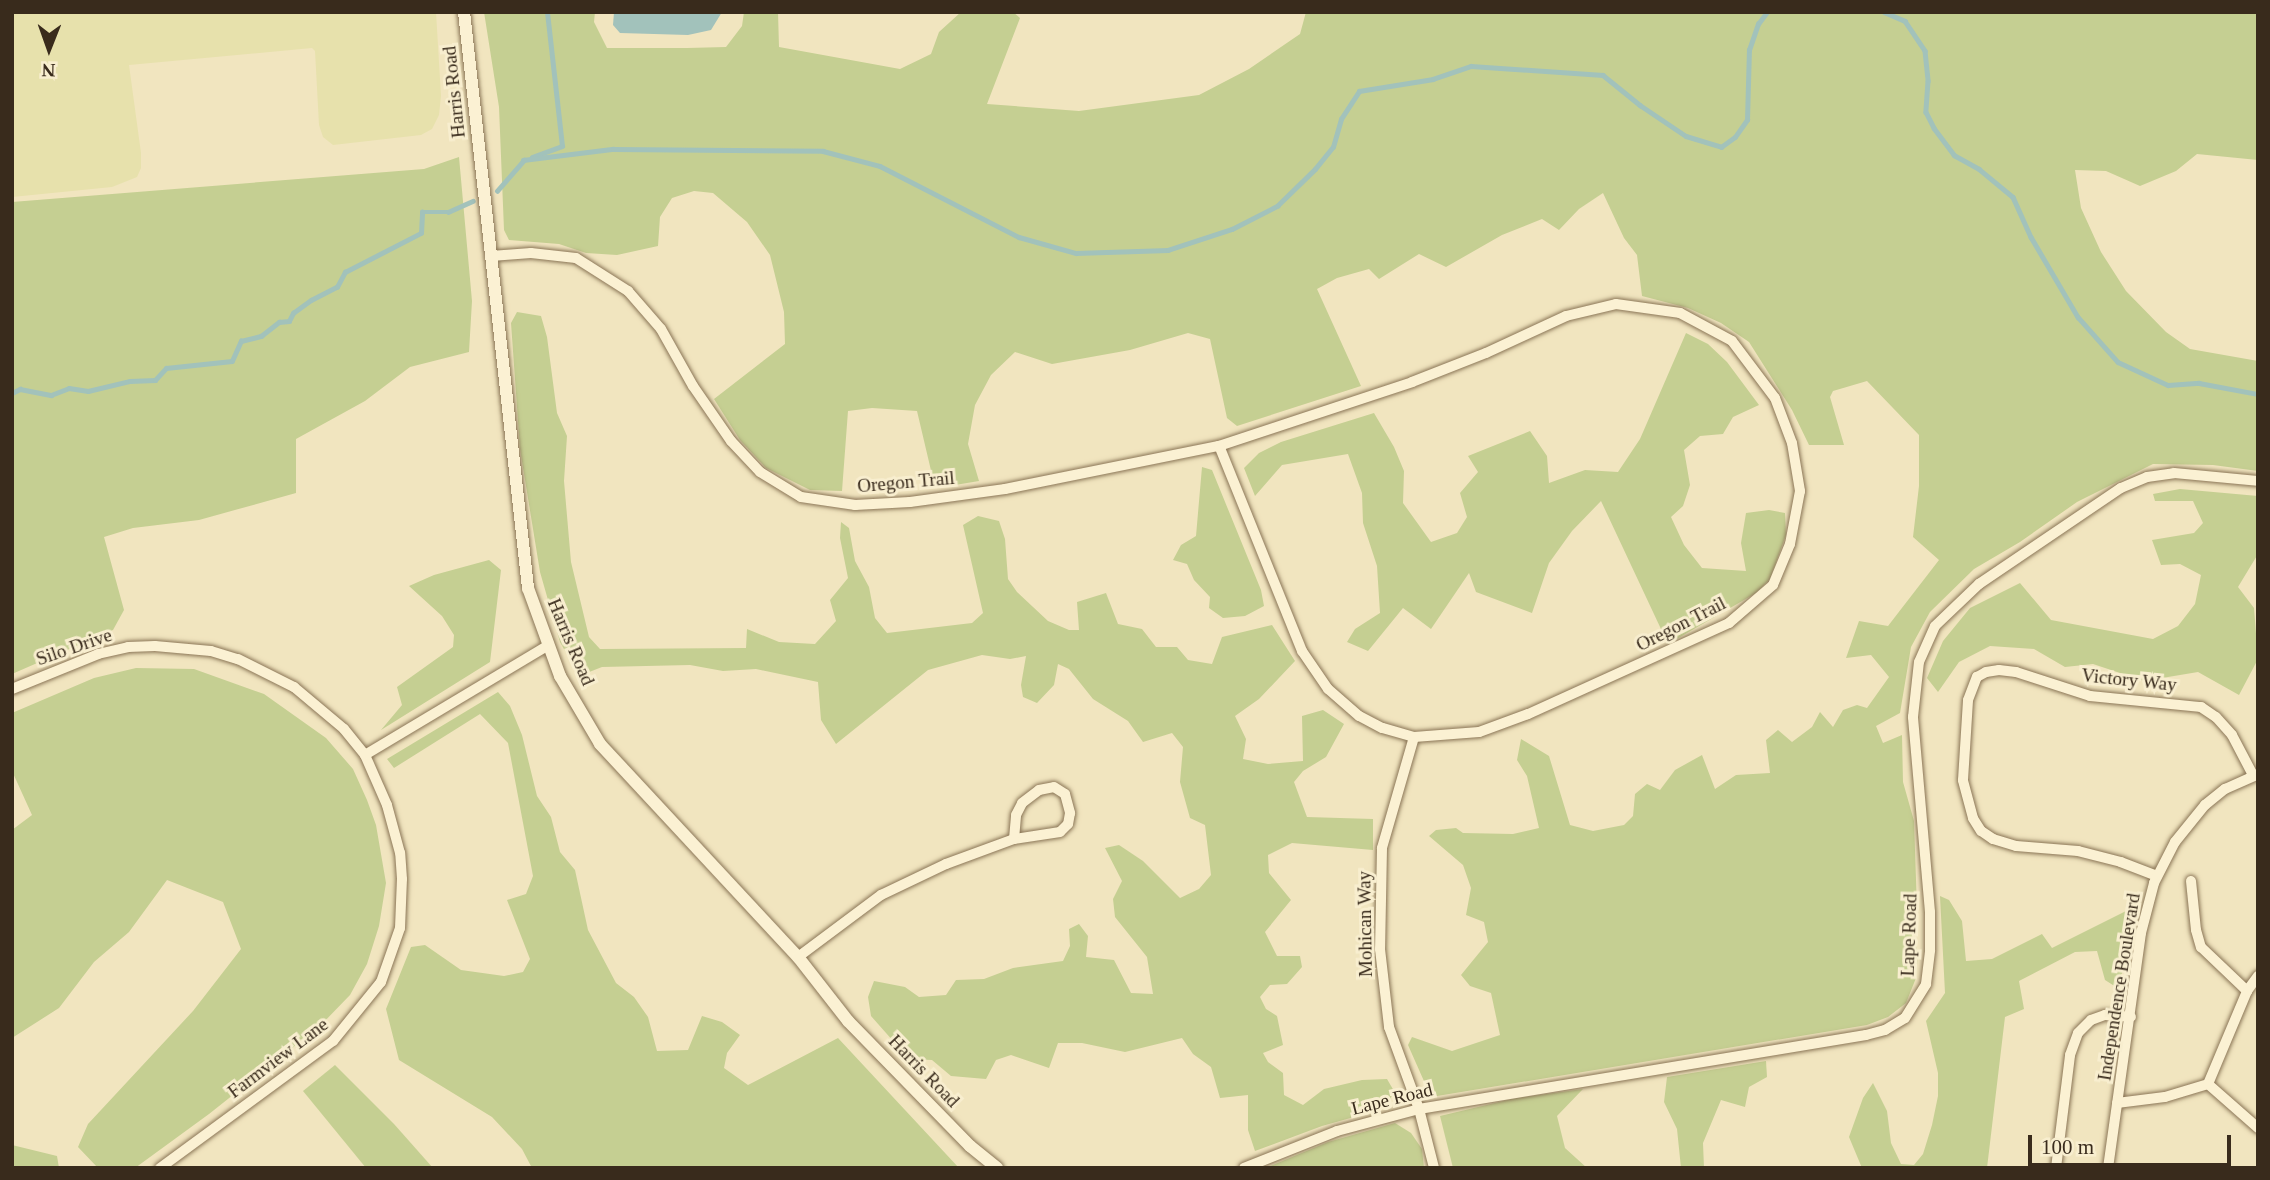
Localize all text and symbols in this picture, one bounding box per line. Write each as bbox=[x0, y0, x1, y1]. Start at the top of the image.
north arrow bbox=[14, 14, 84, 84]
street label: Harris Road bbox=[438, 45, 470, 139]
text: N bbox=[42, 60, 56, 81]
street label: Oregon Trail bbox=[856, 466, 956, 498]
street label: Oregon Trail bbox=[1632, 592, 1730, 656]
street label: Harris Road bbox=[542, 595, 600, 689]
street label: Silo Drive bbox=[33, 623, 115, 671]
street label: Victory Way bbox=[2080, 664, 2178, 696]
street label: Mohican Way bbox=[1353, 870, 1377, 978]
street label: Independence Boulevard bbox=[2093, 892, 2145, 1082]
street label: Lape Road bbox=[1896, 893, 1922, 977]
street label: Farmview Lane bbox=[223, 1013, 333, 1103]
street label: Harris Road bbox=[884, 1030, 964, 1112]
street label: Lape Road bbox=[1349, 1078, 1435, 1120]
scale bar bbox=[2032, 1120, 2235, 1164]
text: 100 m bbox=[2041, 1135, 2094, 1159]

